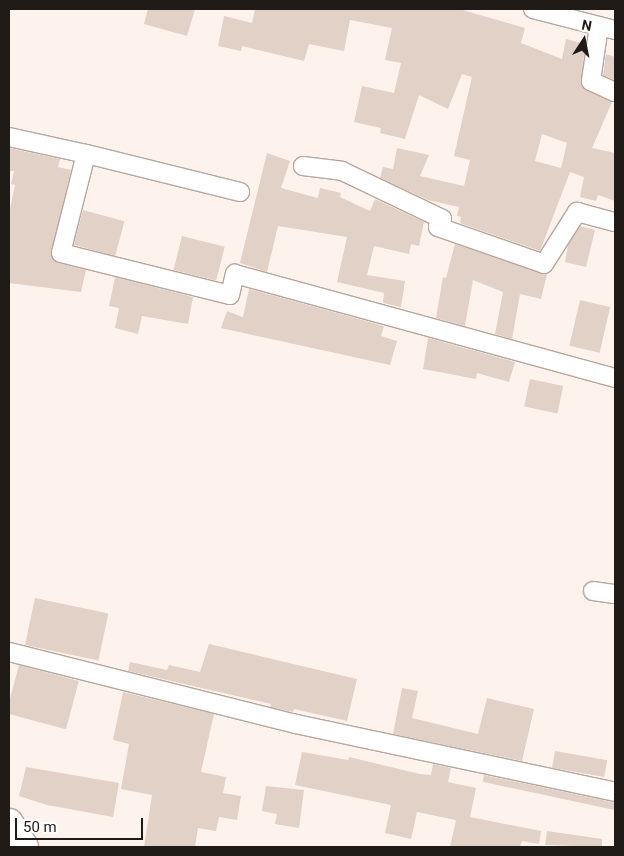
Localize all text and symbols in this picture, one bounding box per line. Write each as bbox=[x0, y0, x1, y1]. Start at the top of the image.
north arrow bbox=[559, 15, 609, 65]
text: N bbox=[580, 16, 593, 34]
scale bar bbox=[18, 808, 145, 840]
text: 50 m bbox=[23, 818, 57, 836]

